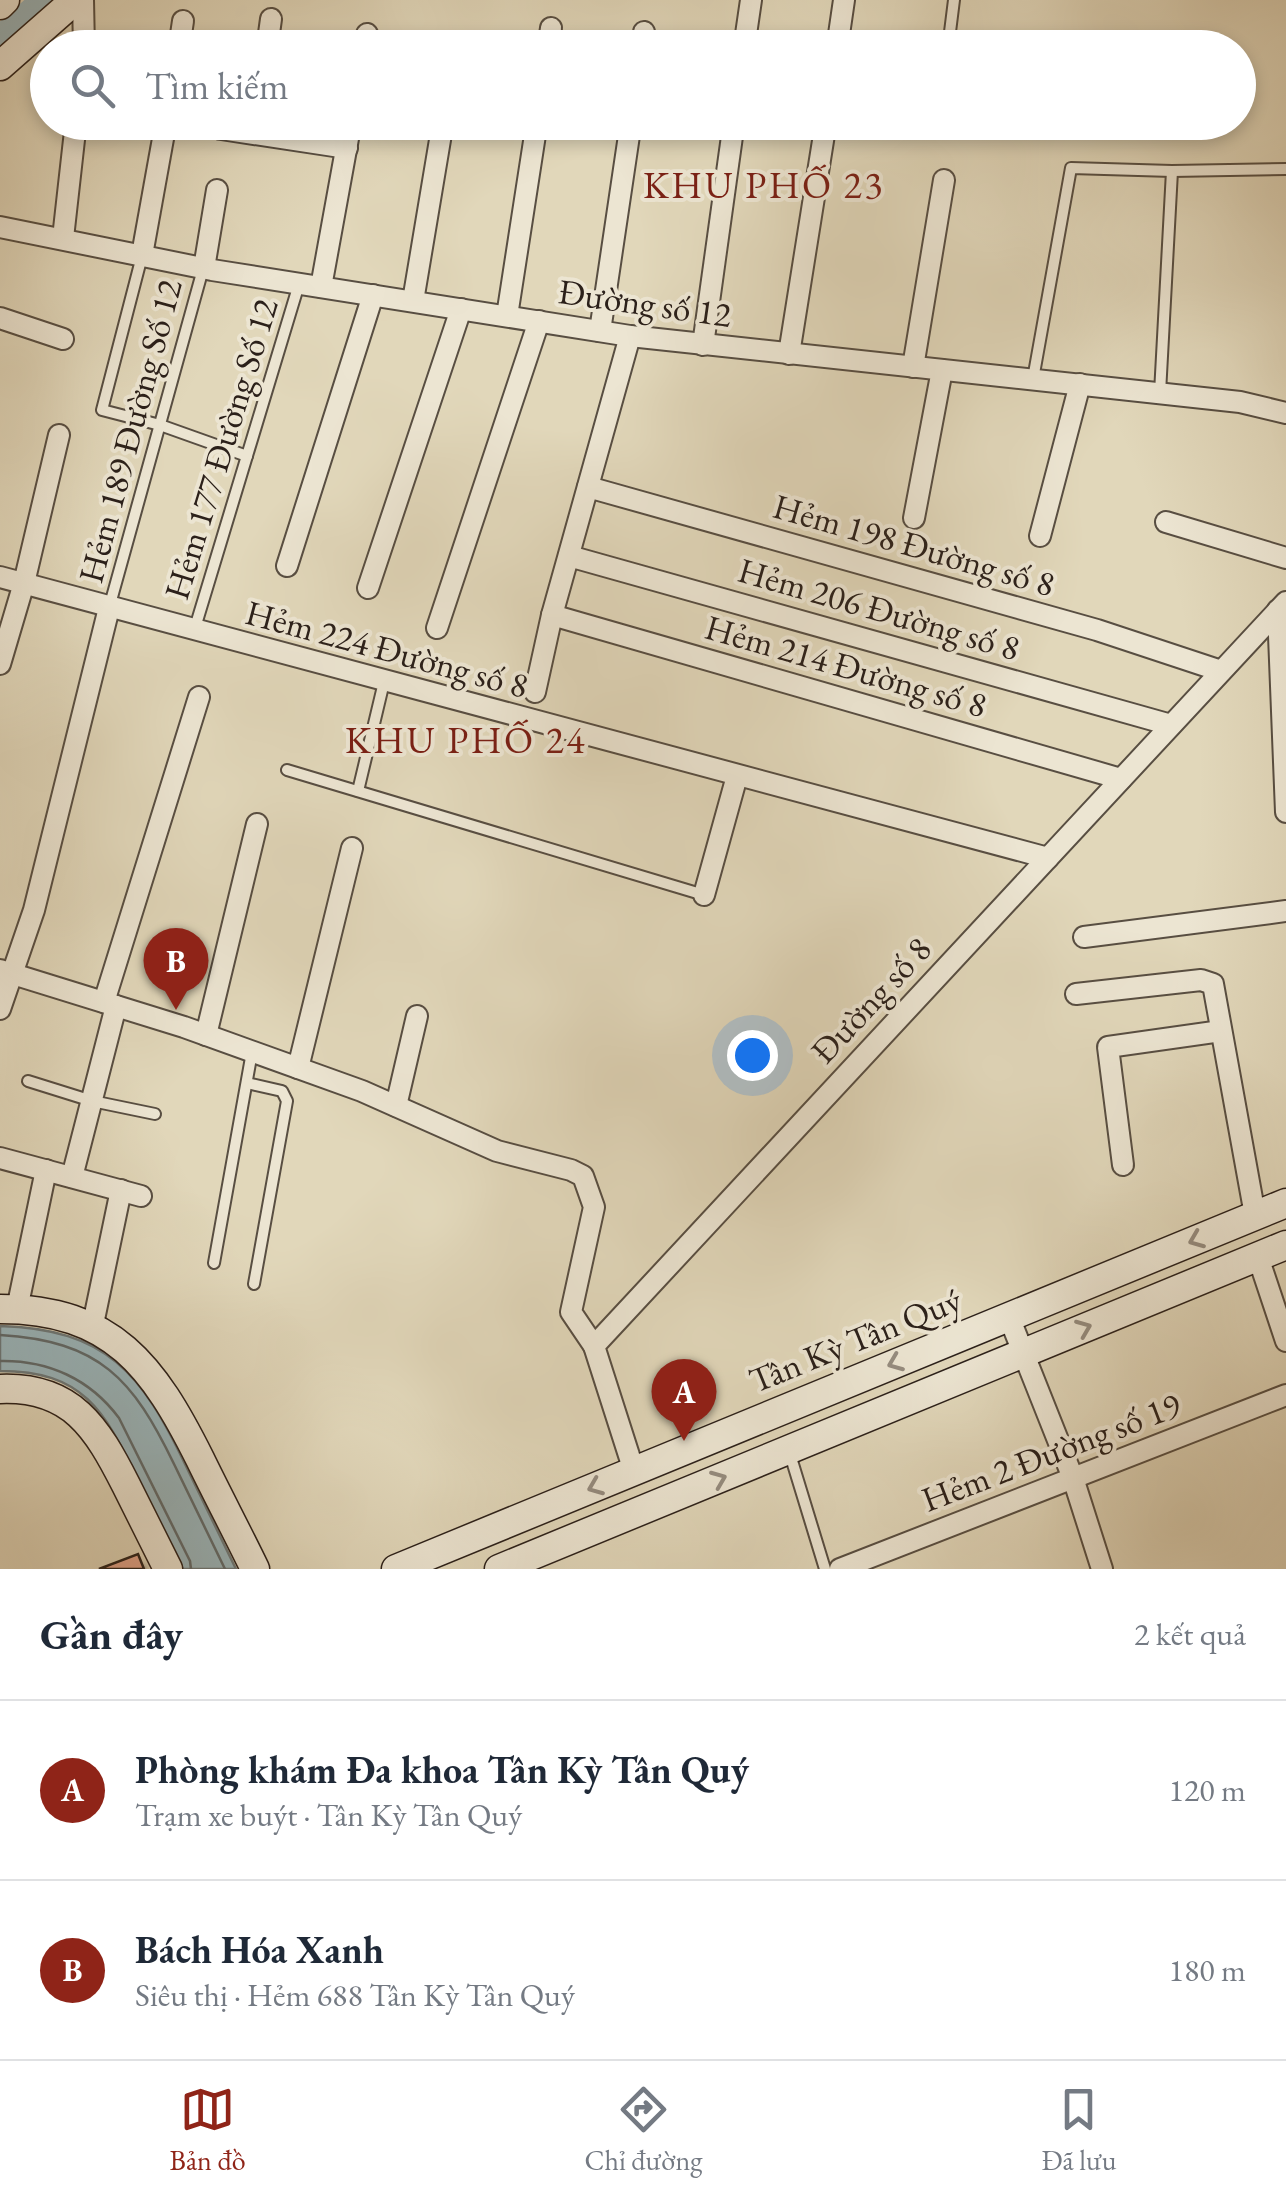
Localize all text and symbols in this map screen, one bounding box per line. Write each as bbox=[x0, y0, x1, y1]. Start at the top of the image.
search box bbox=[30, 30, 1256, 140]
icon: search bbox=[65, 58, 120, 113]
text: Tìm kiếm bbox=[145, 61, 288, 110]
district label: KHU PHỐ 23 bbox=[643, 160, 885, 209]
street label: Đường số 12 bbox=[556, 268, 734, 337]
street label: Hẻm 189 Đường Số 12 bbox=[67, 274, 192, 588]
street label: Hẻm 177 Đường Số 12 bbox=[153, 293, 288, 605]
street label: Hẻm 198 Đường số 8 bbox=[768, 483, 1060, 606]
street label: Hẻm 206 Đường số 8 bbox=[733, 547, 1025, 670]
street label: Hẻm 224 Đường số 8 bbox=[241, 589, 533, 708]
street label: Hẻm 214 Đường số 8 bbox=[700, 604, 992, 727]
district label: KHU PHỐ 24 bbox=[345, 715, 587, 764]
street label: Đường số 8 bbox=[801, 927, 941, 1072]
pin: B bbox=[144, 928, 208, 1010]
your location bbox=[727, 1030, 778, 1081]
one-way arrow bbox=[1188, 1228, 1206, 1248]
street label: Tân Kỳ Tân Quý bbox=[742, 1276, 968, 1403]
one-way arrow bbox=[1074, 1320, 1092, 1340]
one-way arrow bbox=[887, 1352, 905, 1372]
pin: A bbox=[652, 1358, 716, 1441]
street label: Hẻm 2 Đường số 19 bbox=[915, 1381, 1187, 1522]
one-way arrow bbox=[709, 1470, 726, 1490]
one-way arrow bbox=[587, 1476, 605, 1496]
text: Gần đây bbox=[40, 1607, 183, 1662]
text: 2 kết quả bbox=[1134, 1613, 1246, 1655]
text: Phòng khám Đa khoa Tân Kỳ Tân Quý bbox=[135, 1745, 749, 1794]
text: A bbox=[61, 1769, 84, 1811]
text: 120 m bbox=[1169, 1769, 1246, 1811]
text: Trạm xe buýt · Tân Kỳ Tân Quý bbox=[135, 1794, 522, 1836]
text: Bách Hóa Xanh bbox=[135, 1925, 384, 1974]
text: B bbox=[62, 1949, 83, 1991]
text: 180 m bbox=[1169, 1949, 1246, 1991]
text: Siêu thị · Hẻm 688 Tân Kỳ Tân Quý bbox=[135, 1974, 575, 2016]
tab: Bản đồ bbox=[170, 2082, 246, 2178]
tab: Chỉ đường bbox=[585, 2082, 702, 2178]
tab: Đã lưu bbox=[1041, 2082, 1116, 2178]

